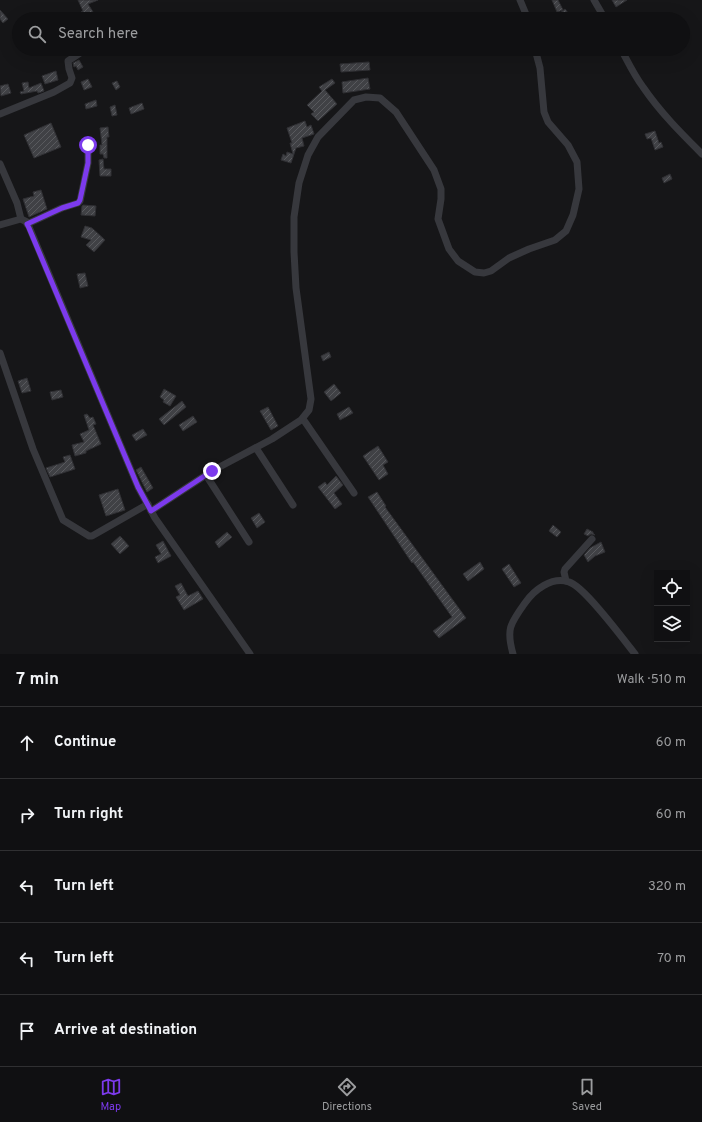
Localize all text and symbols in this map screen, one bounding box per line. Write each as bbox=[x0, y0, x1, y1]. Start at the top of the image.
search box bbox=[12, 12, 690, 56]
icon: search bbox=[26, 23, 48, 45]
text: Search here bbox=[58, 25, 138, 44]
route start bbox=[79, 136, 97, 154]
route end bbox=[203, 462, 221, 480]
map controls bbox=[654, 570, 690, 642]
button: locate bbox=[654, 570, 690, 606]
button: layers bbox=[654, 606, 690, 642]
text: 7 min bbox=[16, 669, 59, 691]
text: Walk · 510 m bbox=[617, 672, 686, 688]
icon: ahead bbox=[16, 732, 38, 754]
text: Continue bbox=[54, 733, 116, 752]
text: 60 m bbox=[656, 735, 686, 751]
icon: right bbox=[16, 804, 38, 826]
text: Turn right bbox=[54, 805, 123, 824]
text: 60 m bbox=[656, 807, 686, 823]
icon: left bbox=[16, 876, 38, 898]
text: Turn left bbox=[54, 877, 114, 896]
text: 320 m bbox=[648, 879, 686, 895]
icon: left bbox=[16, 948, 38, 970]
text: Turn left bbox=[54, 949, 114, 968]
text: 70 m bbox=[657, 951, 686, 967]
icon: arrive bbox=[16, 1020, 38, 1042]
text: Arrive at destination bbox=[54, 1021, 197, 1040]
tab: Map bbox=[100, 1076, 122, 1114]
tab: Directions bbox=[322, 1076, 372, 1114]
tab: Saved bbox=[572, 1076, 602, 1114]

